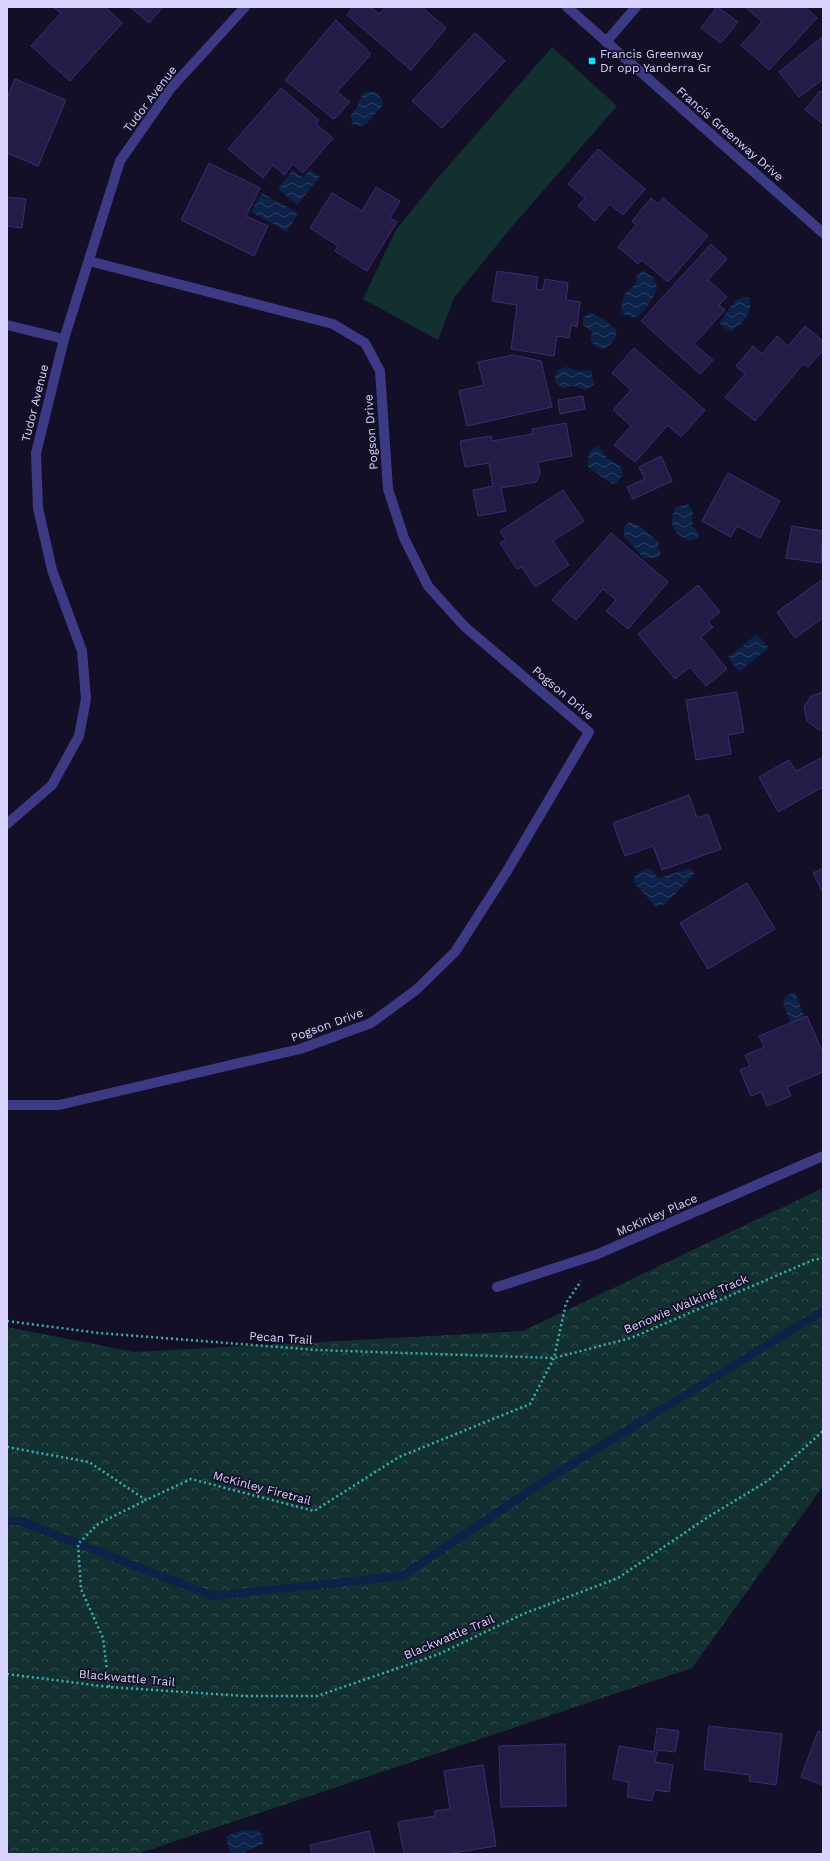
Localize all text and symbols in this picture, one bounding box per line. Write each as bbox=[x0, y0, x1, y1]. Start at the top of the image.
place label: Francis Greenway Dr opp Yanderra Gr bbox=[600, 47, 712, 75]
marker: Francis Greenway Dr opp Yanderra Gr bbox=[587, 56, 597, 66]
street label: Tudor Avenue bbox=[121, 63, 179, 135]
street label: Francis Greenway Drive bbox=[674, 84, 786, 184]
street label: Tudor Avenue bbox=[19, 363, 51, 443]
street label: Pogson Drive bbox=[361, 394, 381, 470]
street label: Pogson Drive bbox=[530, 663, 597, 723]
street label: Pogson Drive bbox=[289, 1005, 365, 1045]
street label: McKinley Place bbox=[614, 1191, 700, 1239]
street label: Benowie Walking Track bbox=[622, 1271, 750, 1337]
street label: Pecan Trail bbox=[249, 1329, 314, 1347]
street label: McKinley Firetrail bbox=[211, 1468, 313, 1508]
street label: Blackwattle Trail bbox=[402, 1612, 497, 1662]
street label: Blackwattle Trail bbox=[78, 1667, 176, 1689]

